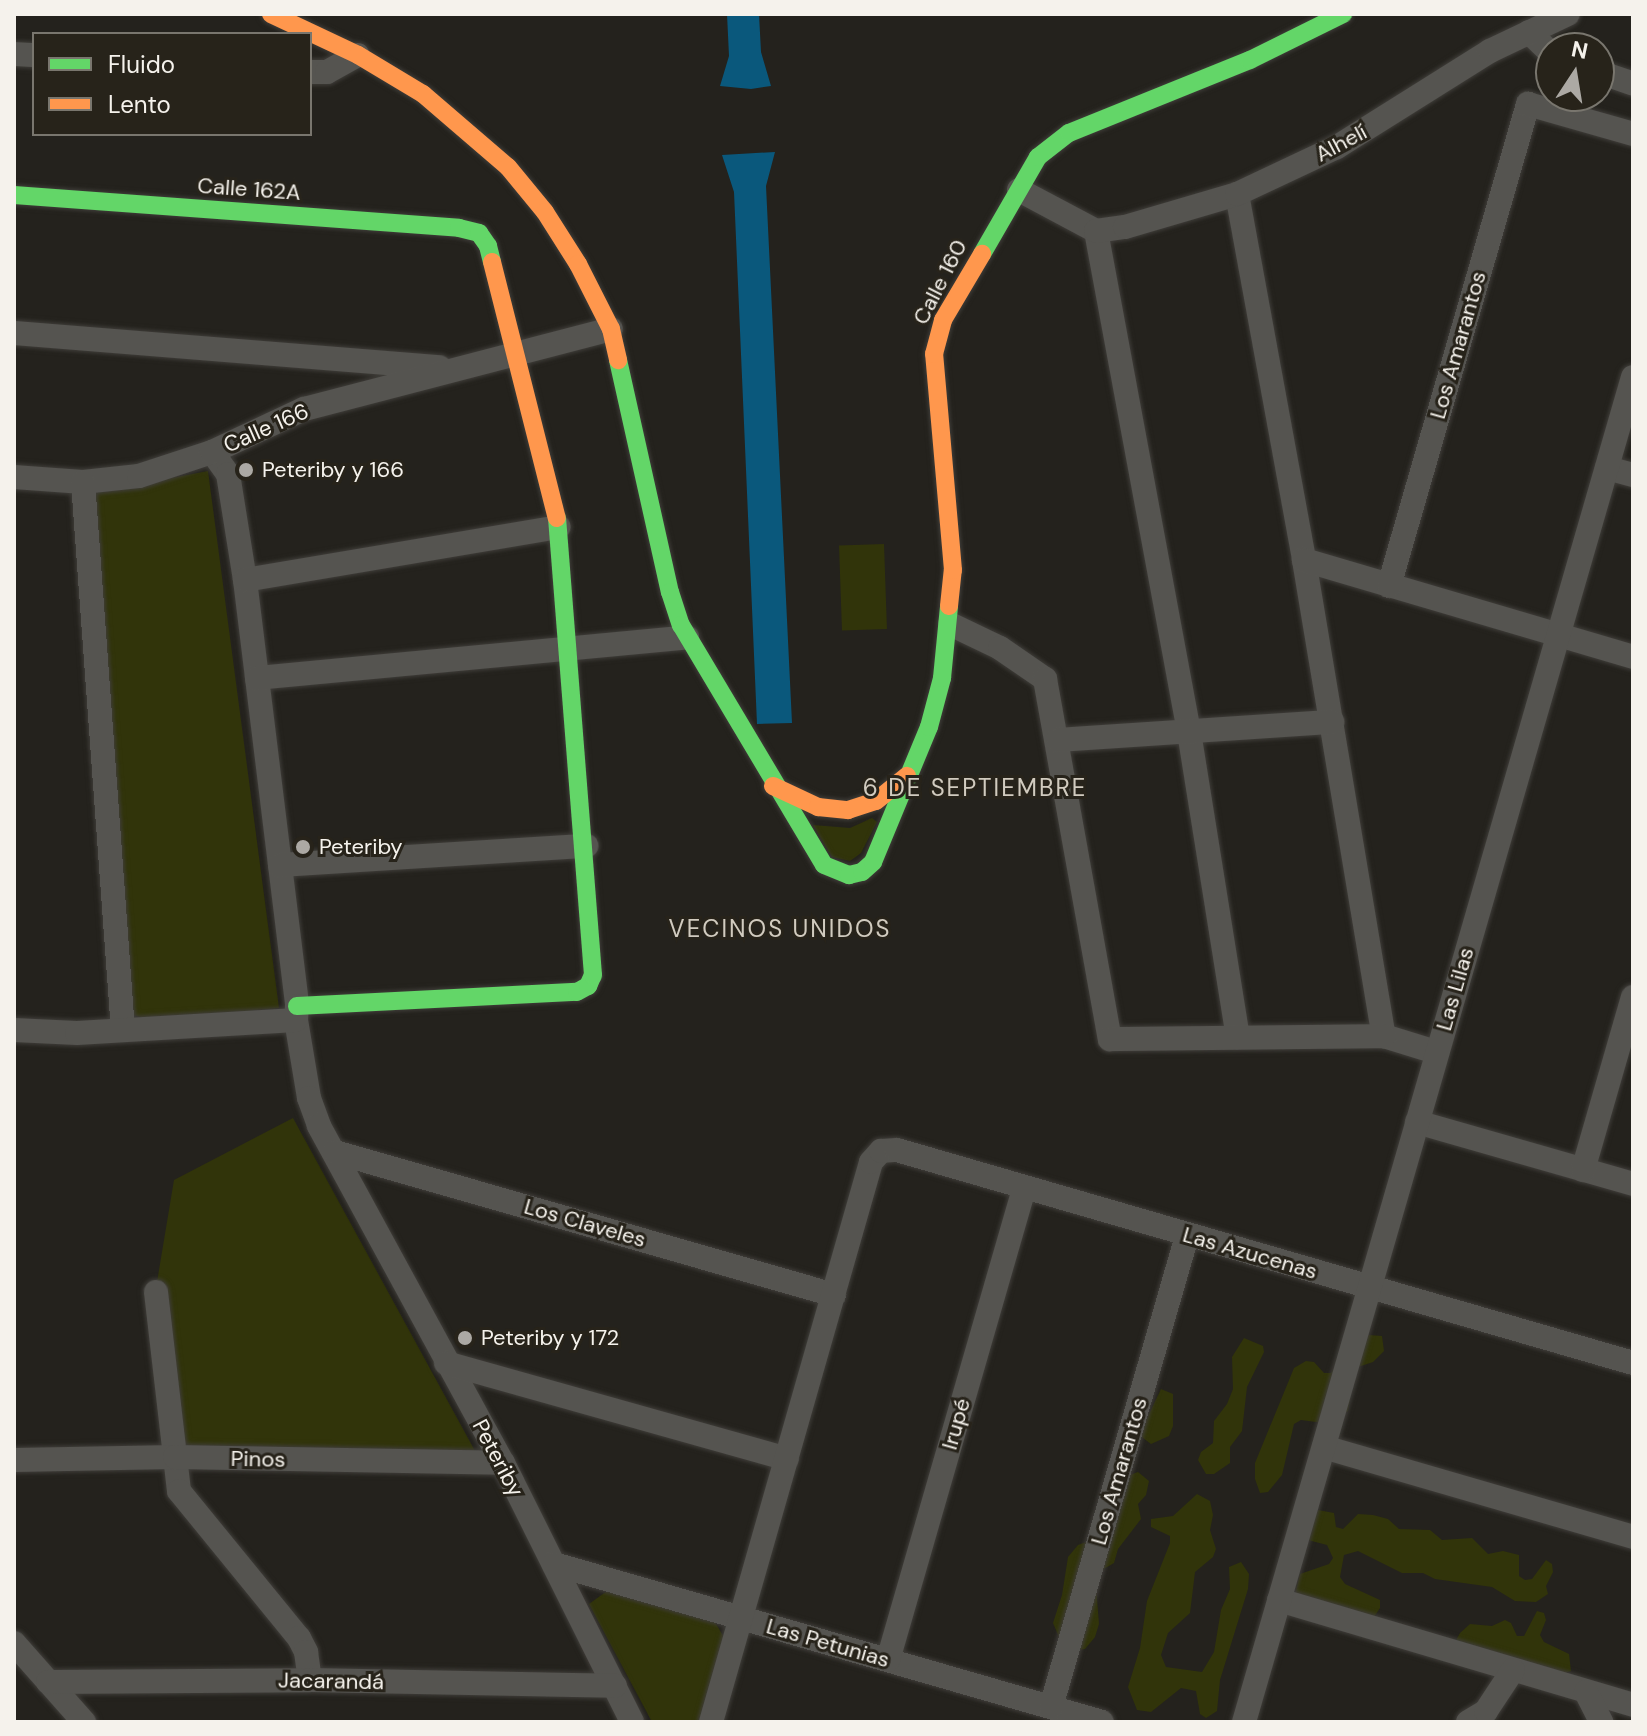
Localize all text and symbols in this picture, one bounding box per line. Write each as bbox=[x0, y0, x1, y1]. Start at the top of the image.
legend bbox=[32, 32, 312, 136]
north arrow bbox=[1535, 32, 1615, 112]
text: N bbox=[1569, 34, 1591, 66]
text: Fluido bbox=[108, 49, 175, 80]
text: Lento bbox=[108, 89, 171, 120]
street label: Alhelí bbox=[1311, 119, 1371, 167]
street label: Calle 162A bbox=[197, 172, 301, 206]
street label: Calle 160 bbox=[907, 235, 973, 329]
street label: Los Amarantos bbox=[1424, 268, 1492, 422]
street label: Calle 166 bbox=[219, 398, 313, 458]
place label: Peteriby y 166 bbox=[262, 457, 404, 483]
marker: Peteriby y 166 bbox=[237, 461, 255, 479]
district label: 6 DE SEPTIEMBRE bbox=[863, 774, 1087, 802]
place label: Peteriby bbox=[319, 834, 403, 860]
marker: Peteriby bbox=[294, 838, 312, 856]
district label: VECINOS UNIDOS bbox=[669, 915, 891, 943]
street label: Las Lilas bbox=[1431, 944, 1479, 1034]
street label: Los Claveles bbox=[521, 1193, 649, 1253]
street label: Las Azucenas bbox=[1180, 1221, 1320, 1285]
place label: Peteriby y 172 bbox=[481, 1325, 619, 1351]
marker: Peteriby y 172 bbox=[456, 1329, 474, 1347]
street label: Los Amarantos bbox=[1085, 1394, 1153, 1548]
street label: Irupé bbox=[936, 1395, 976, 1453]
street label: Peteriby bbox=[467, 1415, 529, 1501]
street label: Pinos bbox=[230, 1445, 286, 1473]
street label: Las Petunias bbox=[763, 1613, 893, 1673]
street label: Jacarandá bbox=[278, 1667, 384, 1695]

